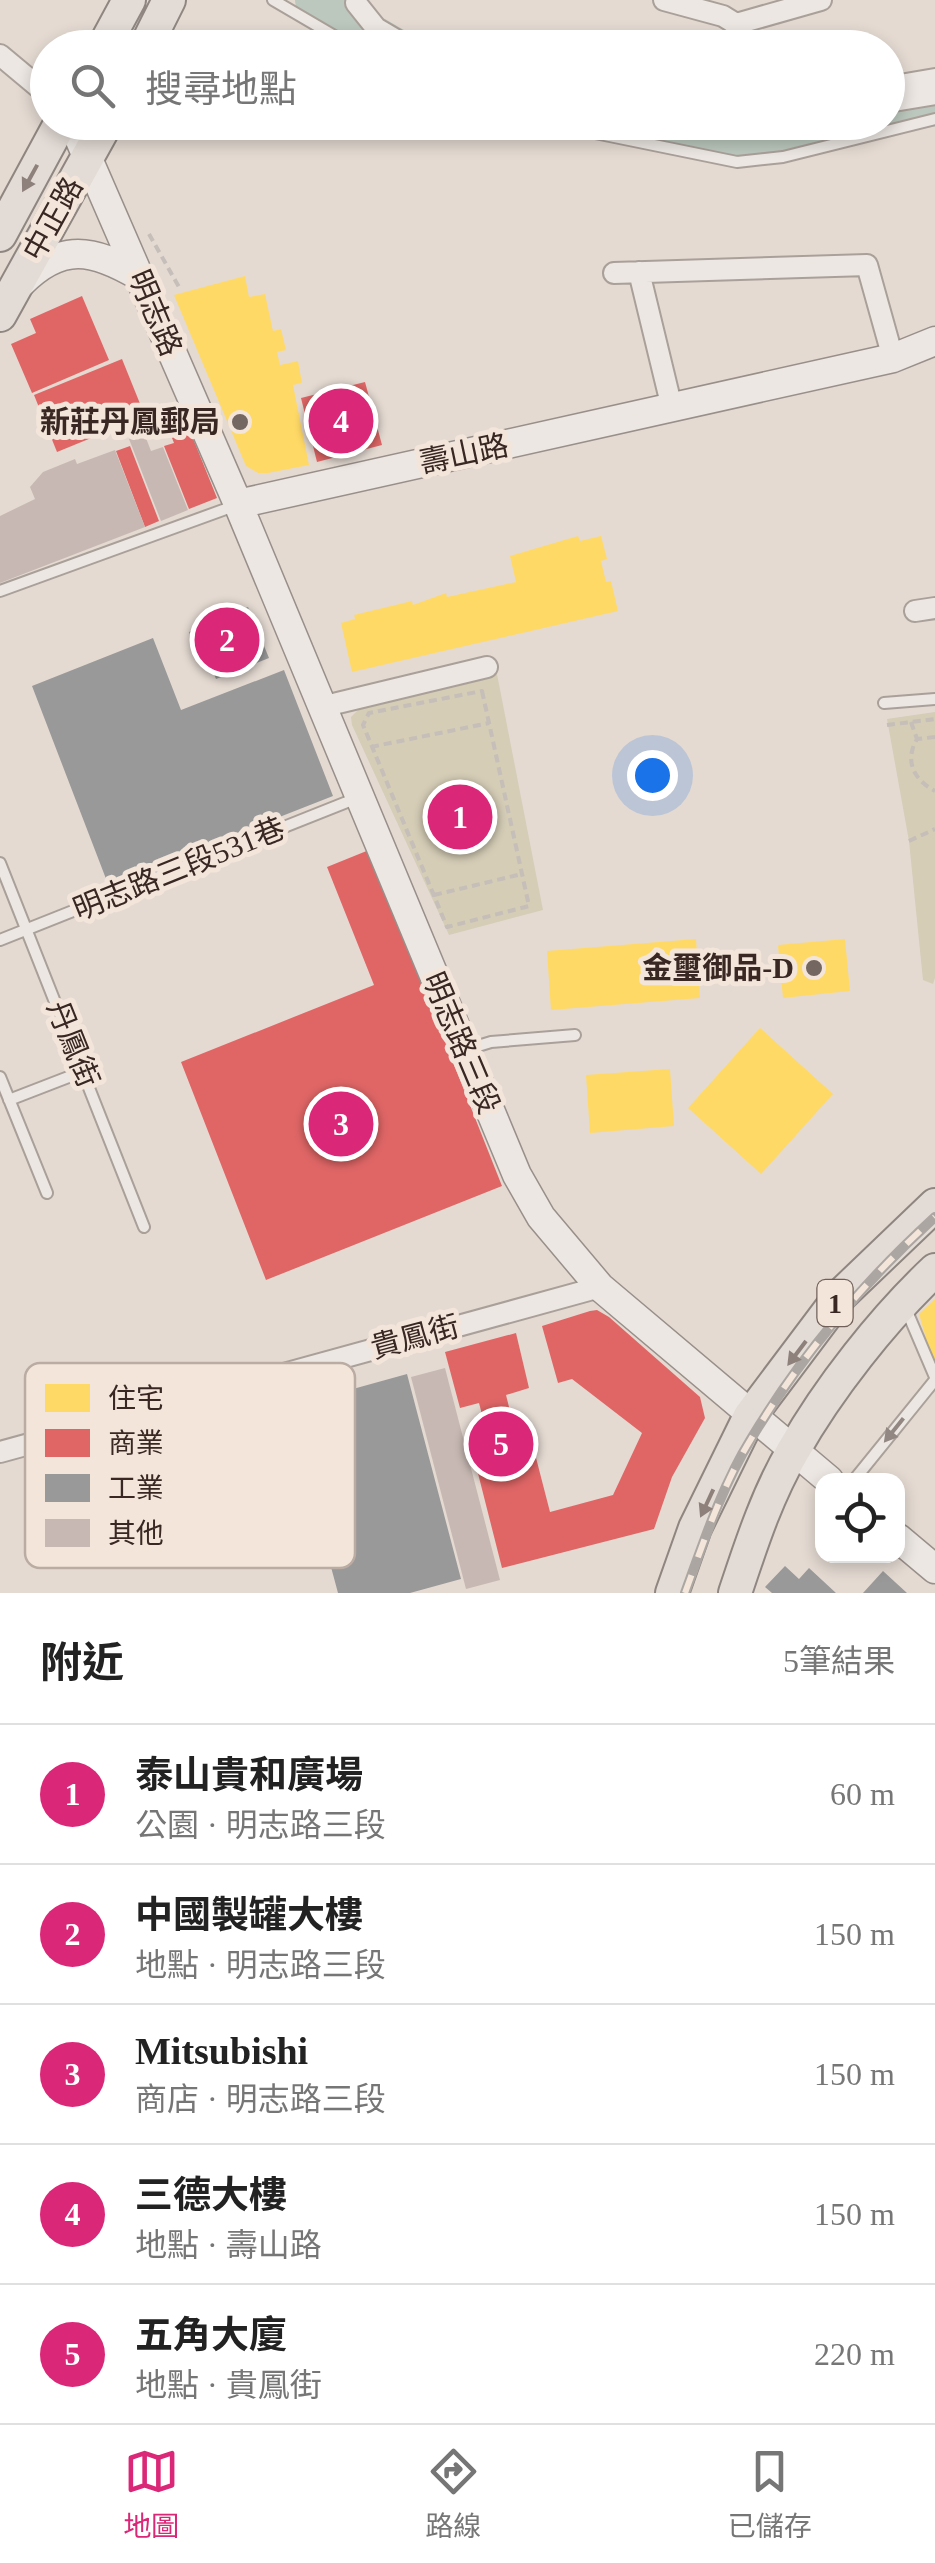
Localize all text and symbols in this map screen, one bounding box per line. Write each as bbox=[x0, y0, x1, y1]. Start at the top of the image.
search box bbox=[30, 30, 905, 140]
icon: search bbox=[65, 58, 120, 113]
text: 搜尋地點 bbox=[145, 68, 297, 110]
one-way arrow bbox=[22, 164, 39, 193]
street label: 中正路 bbox=[16, 171, 89, 266]
street label: 明志路 bbox=[123, 265, 188, 361]
pin: 4 bbox=[308, 384, 374, 458]
place label: 新莊丹鳳郵局 bbox=[40, 405, 220, 438]
marker: 新莊丹鳳郵局 bbox=[229, 411, 251, 433]
street label: 壽山路 bbox=[416, 428, 511, 479]
pin: 2 bbox=[194, 602, 260, 678]
your location bbox=[627, 750, 678, 801]
pin: 1 bbox=[428, 780, 492, 854]
street label: 明志路三段531巷 bbox=[68, 811, 289, 926]
place label: 金璽御品-D bbox=[642, 951, 794, 984]
marker: 金璽御品-D bbox=[803, 957, 825, 979]
street label: 明志路三段 bbox=[417, 967, 506, 1118]
street label: 丹鳳街 bbox=[41, 996, 106, 1092]
pin: 3 bbox=[308, 1086, 374, 1162]
road number: 1 bbox=[818, 1280, 852, 1326]
street label: 貴鳳街 bbox=[367, 1309, 463, 1364]
one-way arrow bbox=[788, 1340, 808, 1366]
legend bbox=[25, 1363, 355, 1568]
text: 住宅 bbox=[108, 1383, 164, 1414]
pin: 5 bbox=[468, 1406, 534, 1482]
one-way arrow bbox=[884, 1418, 905, 1443]
text: 商業 bbox=[108, 1428, 164, 1459]
text: 工業 bbox=[108, 1473, 164, 1504]
map controls bbox=[815, 1473, 905, 1563]
button: locate bbox=[815, 1473, 905, 1563]
one-way arrow bbox=[699, 1488, 715, 1518]
text: 其他 bbox=[108, 1518, 164, 1549]
text: 附近 bbox=[40, 1640, 124, 1686]
text: 5筆結果 bbox=[783, 1643, 895, 1679]
text: 泰山貴和廣場 bbox=[135, 1754, 363, 1796]
text: 1 bbox=[65, 1776, 81, 1812]
text: 60 m bbox=[830, 1776, 895, 1812]
text: 公園 · 明志路三段 bbox=[135, 1807, 386, 1843]
text: 中國製罐大樓 bbox=[135, 1894, 363, 1936]
text: 2 bbox=[65, 1916, 81, 1952]
text: 150 m bbox=[814, 1916, 895, 1952]
text: 地點 · 明志路三段 bbox=[135, 1947, 386, 1983]
text: Mitsubishi bbox=[135, 2030, 308, 2072]
text: 3 bbox=[65, 2056, 81, 2092]
text: 150 m bbox=[814, 2056, 895, 2092]
text: 商店 · 明志路三段 bbox=[135, 2081, 386, 2117]
text: 三德大樓 bbox=[135, 2174, 287, 2216]
text: 4 bbox=[65, 2196, 81, 2232]
text: 150 m bbox=[814, 2196, 895, 2232]
text: 地點 · 壽山路 bbox=[135, 2227, 322, 2263]
text: 五角大廈 bbox=[135, 2314, 287, 2356]
text: 5 bbox=[65, 2336, 81, 2372]
text: 220 m bbox=[814, 2336, 895, 2372]
text: 地點 · 貴鳳街 bbox=[135, 2367, 322, 2403]
tab: 地圖 bbox=[123, 2444, 179, 2544]
tab: 路線 bbox=[425, 2444, 482, 2544]
tab: 已儲存 bbox=[728, 2444, 812, 2544]

